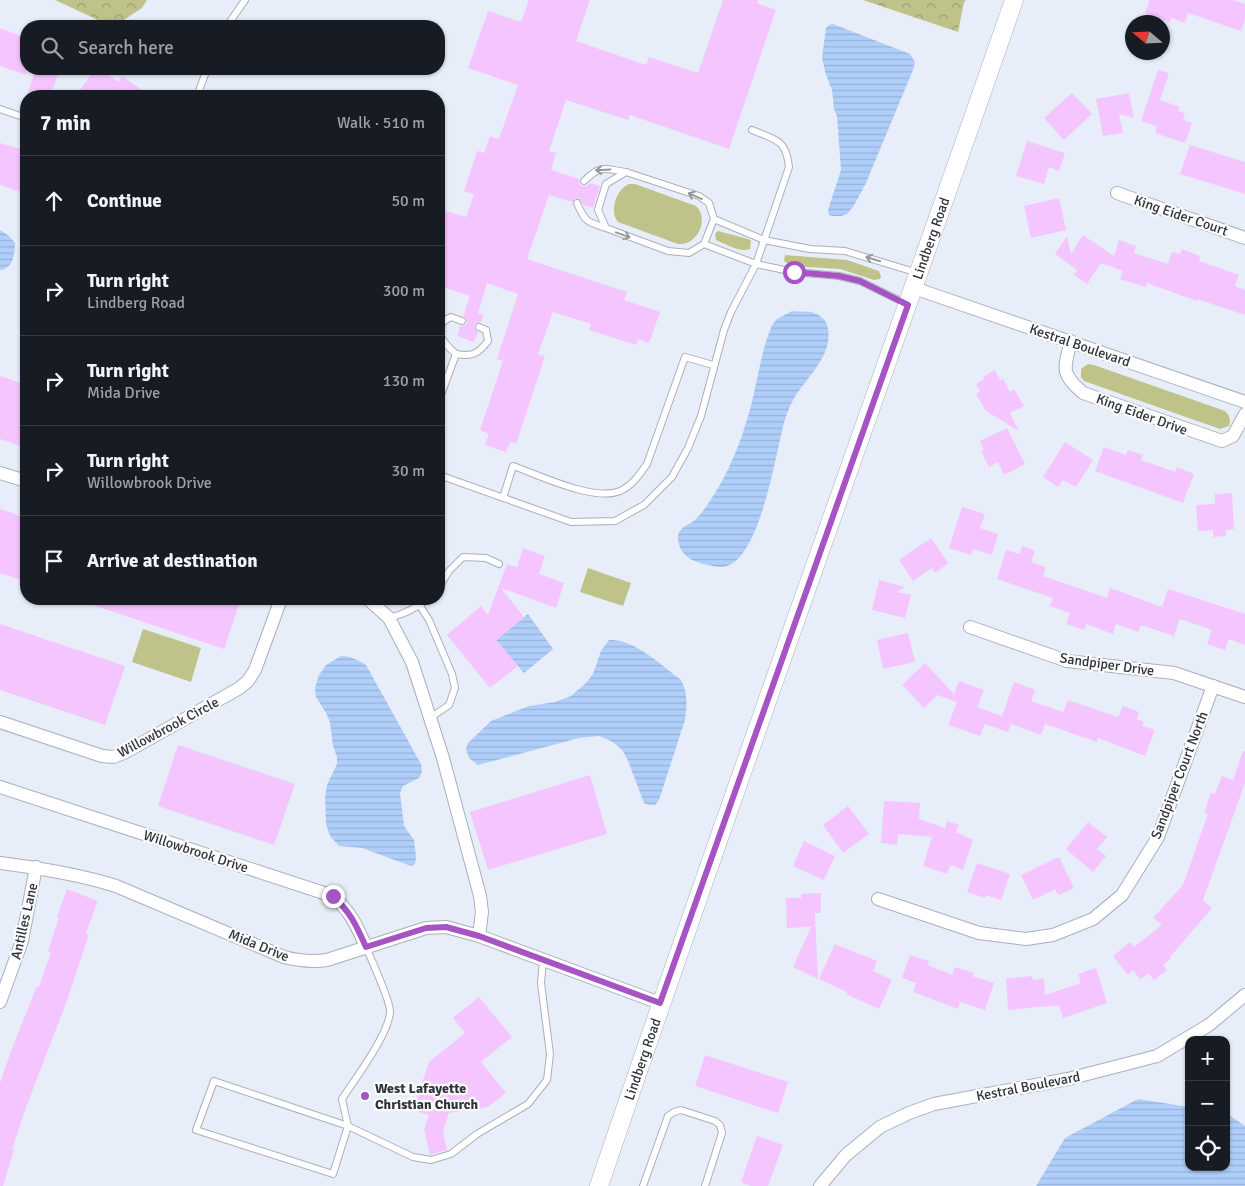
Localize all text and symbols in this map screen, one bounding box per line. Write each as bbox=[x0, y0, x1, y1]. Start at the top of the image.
north arrow bbox=[1125, 15, 1170, 60]
search box bbox=[20, 20, 445, 75]
icon: search bbox=[38, 34, 66, 62]
text: Search here bbox=[78, 36, 174, 60]
text: 7 min bbox=[40, 110, 91, 136]
text: Walk · 510 m bbox=[337, 113, 425, 133]
one-way arrow bbox=[595, 165, 611, 175]
icon: ahead bbox=[40, 187, 68, 215]
text: Continue bbox=[87, 189, 162, 213]
one-way arrow bbox=[688, 190, 703, 200]
text: 50 m bbox=[391, 191, 425, 211]
street label: King Eider Court bbox=[1132, 191, 1230, 240]
street label: Lindberg Road bbox=[909, 195, 953, 282]
one-way arrow bbox=[615, 231, 630, 240]
one-way arrow bbox=[865, 253, 881, 263]
route start bbox=[783, 261, 806, 284]
text: Turn right bbox=[87, 269, 169, 293]
icon: right bbox=[40, 277, 68, 305]
text: 300 m bbox=[383, 281, 425, 301]
text: Lindberg Road bbox=[87, 293, 185, 313]
street label: Kestral Boulevard bbox=[1027, 320, 1133, 371]
text: Turn right bbox=[87, 359, 169, 383]
icon: right bbox=[40, 367, 68, 395]
text: 130 m bbox=[383, 371, 425, 391]
text: Mida Drive bbox=[87, 383, 160, 403]
street label: King Eider Drive bbox=[1094, 390, 1190, 439]
text: Turn right bbox=[87, 449, 169, 473]
icon: right bbox=[40, 457, 68, 485]
text: 30 m bbox=[391, 461, 425, 481]
text: Willowbrook Drive bbox=[87, 473, 212, 493]
icon: arrive bbox=[40, 547, 68, 575]
text: Arrive at destination bbox=[87, 549, 258, 573]
street label: Sandpiper Drive bbox=[1059, 649, 1155, 680]
street label: Willowbrook Circle bbox=[115, 694, 222, 761]
street label: Sandpiper Court North bbox=[1147, 709, 1212, 841]
street label: Willowbrook Drive bbox=[141, 827, 250, 876]
street label: Antilles Lane bbox=[7, 881, 42, 961]
route end bbox=[322, 885, 345, 908]
street label: Mida Drive bbox=[226, 926, 292, 965]
street label: Lindberg Road bbox=[621, 1016, 665, 1103]
map controls bbox=[1185, 1036, 1230, 1171]
button: + bbox=[1185, 1036, 1230, 1081]
street label: Kestral Boulevard bbox=[975, 1068, 1082, 1105]
place label: West Lafayette Christian Church bbox=[375, 1080, 478, 1113]
button: − bbox=[1185, 1081, 1230, 1126]
marker: West Lafayette Christian Church bbox=[359, 1090, 371, 1102]
button: locate bbox=[1185, 1126, 1230, 1171]

